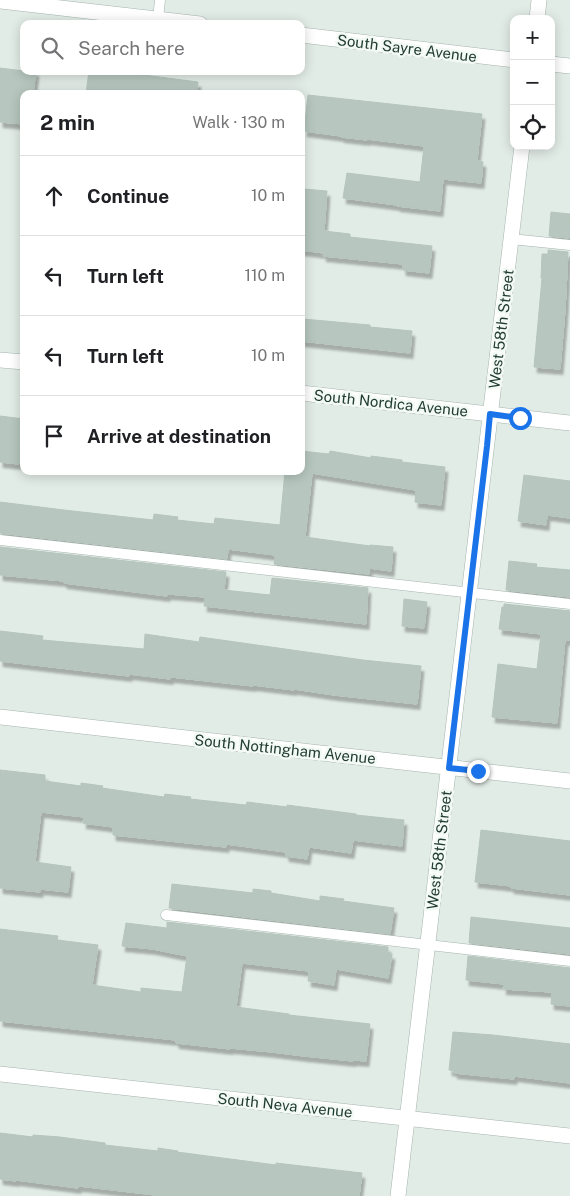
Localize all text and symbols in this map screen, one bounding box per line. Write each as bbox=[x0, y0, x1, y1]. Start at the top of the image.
map controls bbox=[510, 15, 555, 150]
button: + bbox=[510, 15, 555, 60]
search box bbox=[20, 20, 305, 75]
street label: South Sayre Avenue bbox=[336, 31, 478, 65]
icon: search bbox=[38, 34, 66, 62]
text: Search here bbox=[78, 37, 185, 59]
button: − bbox=[510, 60, 555, 105]
button: locate bbox=[510, 105, 555, 150]
text: 2 min bbox=[40, 110, 95, 135]
text: Walk · 130 m bbox=[192, 113, 285, 132]
icon: ahead bbox=[40, 182, 68, 210]
text: Continue bbox=[87, 185, 169, 207]
text: 10 m bbox=[251, 186, 285, 205]
icon: left bbox=[40, 262, 68, 290]
text: Turn left bbox=[87, 265, 164, 287]
text: 110 m bbox=[244, 266, 285, 285]
street label: West 58th Street bbox=[485, 268, 517, 390]
icon: left bbox=[40, 342, 68, 370]
text: Turn left bbox=[87, 345, 164, 367]
text: 10 m bbox=[251, 346, 285, 365]
street label: South Nordica Avenue bbox=[313, 386, 469, 420]
route start bbox=[509, 407, 532, 430]
icon: arrive bbox=[40, 422, 68, 450]
text: Arrive at destination bbox=[87, 425, 271, 447]
street label: South Nottingham Avenue bbox=[193, 731, 377, 767]
route end bbox=[467, 760, 490, 783]
street label: West 58th Street bbox=[423, 789, 455, 911]
street label: South Neva Avenue bbox=[217, 1089, 353, 1121]

